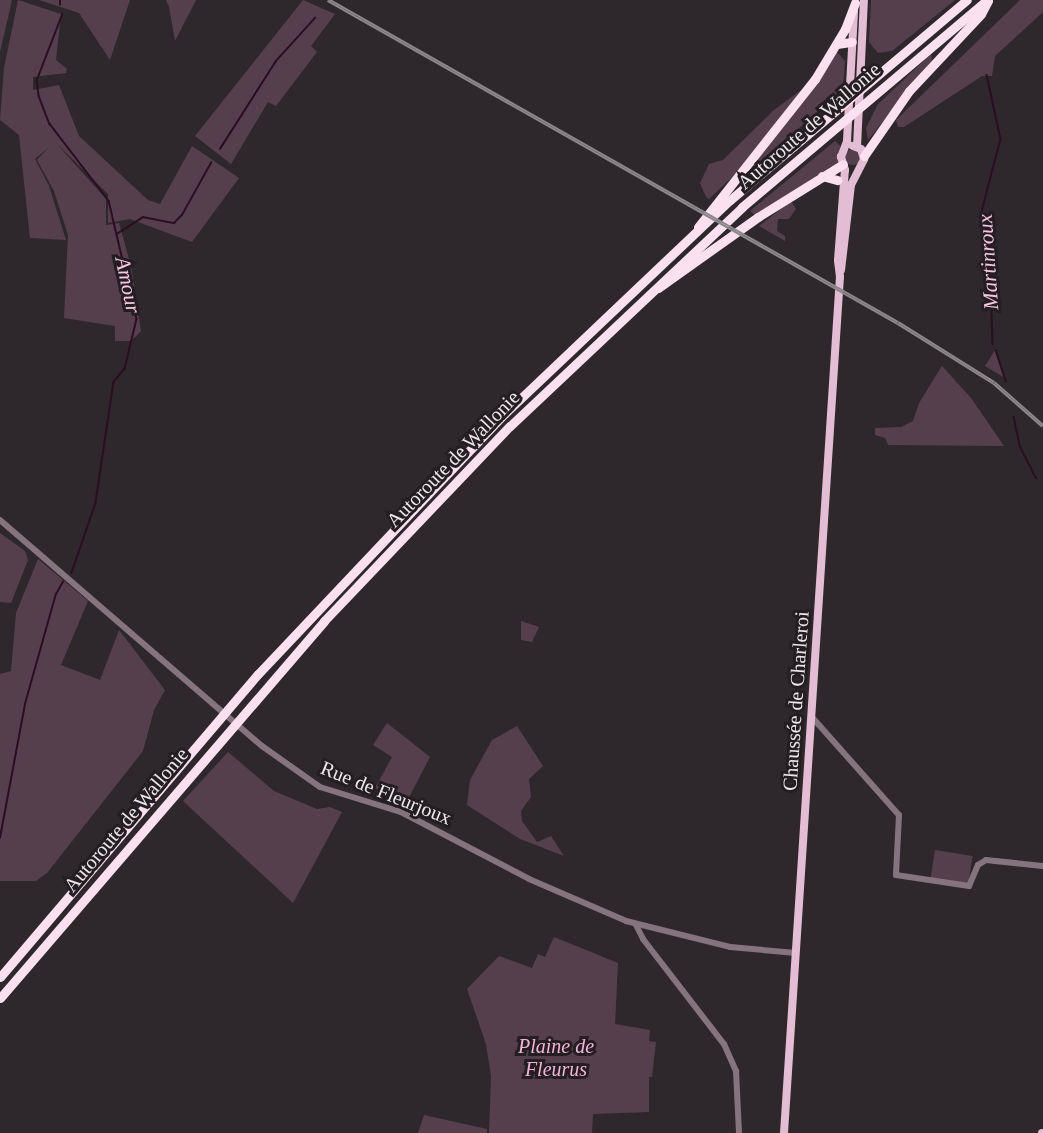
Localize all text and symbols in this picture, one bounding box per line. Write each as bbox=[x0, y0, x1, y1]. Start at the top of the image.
street label: Autoroute de Wallonie bbox=[733, 57, 885, 195]
water label: Martinroux bbox=[972, 213, 1004, 311]
water label: Amour bbox=[110, 254, 146, 316]
street label: Autoroute de Wallonie bbox=[381, 385, 525, 533]
street label: Chaussée de Charleroi bbox=[778, 610, 814, 792]
street label: Autoroute de Wallonie bbox=[58, 743, 194, 897]
street label: Rue de Fleurjoux bbox=[317, 756, 455, 830]
park label: Plaine de Fleurus bbox=[518, 1034, 594, 1081]

